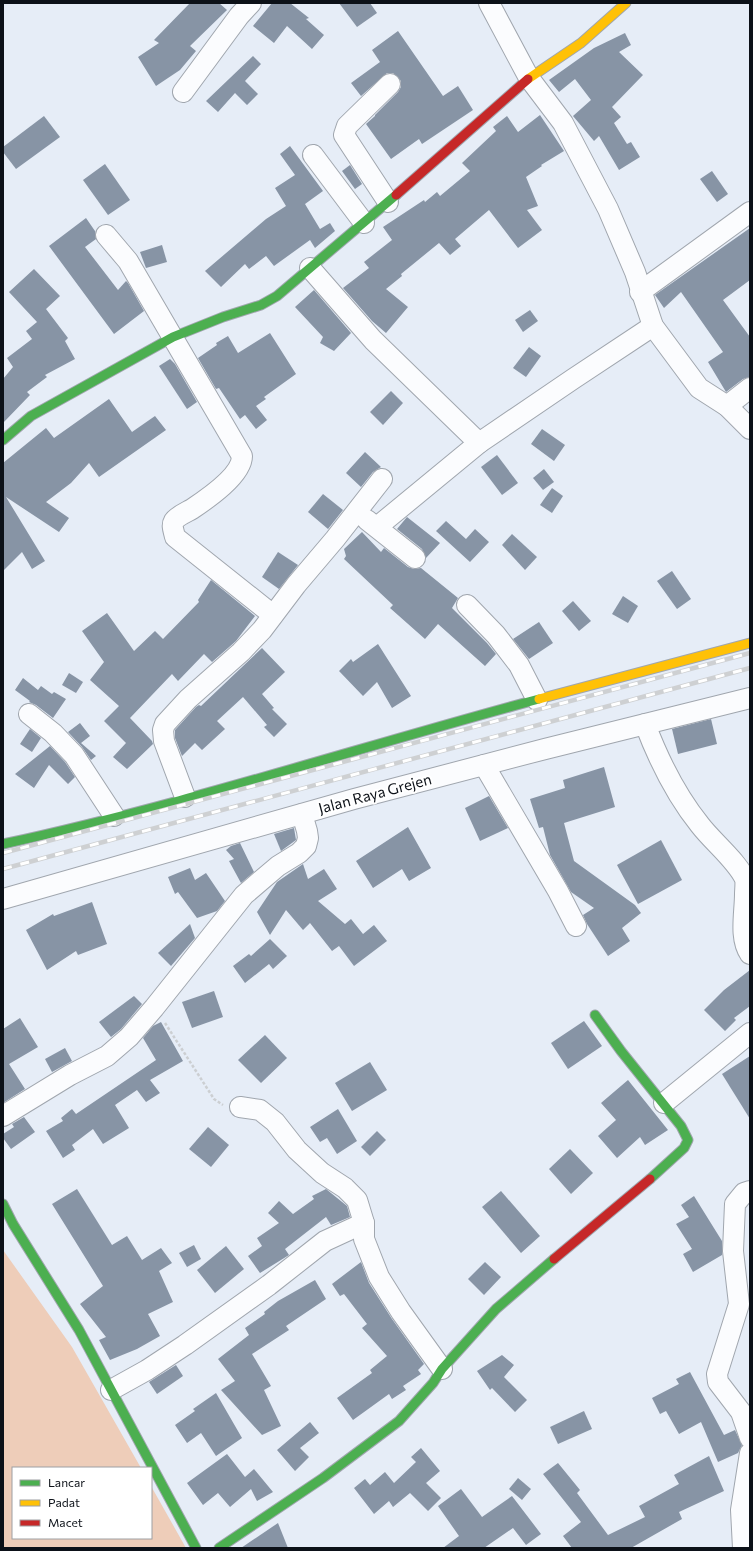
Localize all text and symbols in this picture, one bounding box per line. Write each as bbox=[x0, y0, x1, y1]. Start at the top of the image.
street label: Jalan Raya Grejen bbox=[316, 769, 433, 817]
legend bbox=[12, 1467, 152, 1539]
text: Lancar bbox=[48, 1475, 85, 1489]
text: Padat bbox=[48, 1495, 80, 1509]
text: Macet bbox=[48, 1515, 83, 1529]

